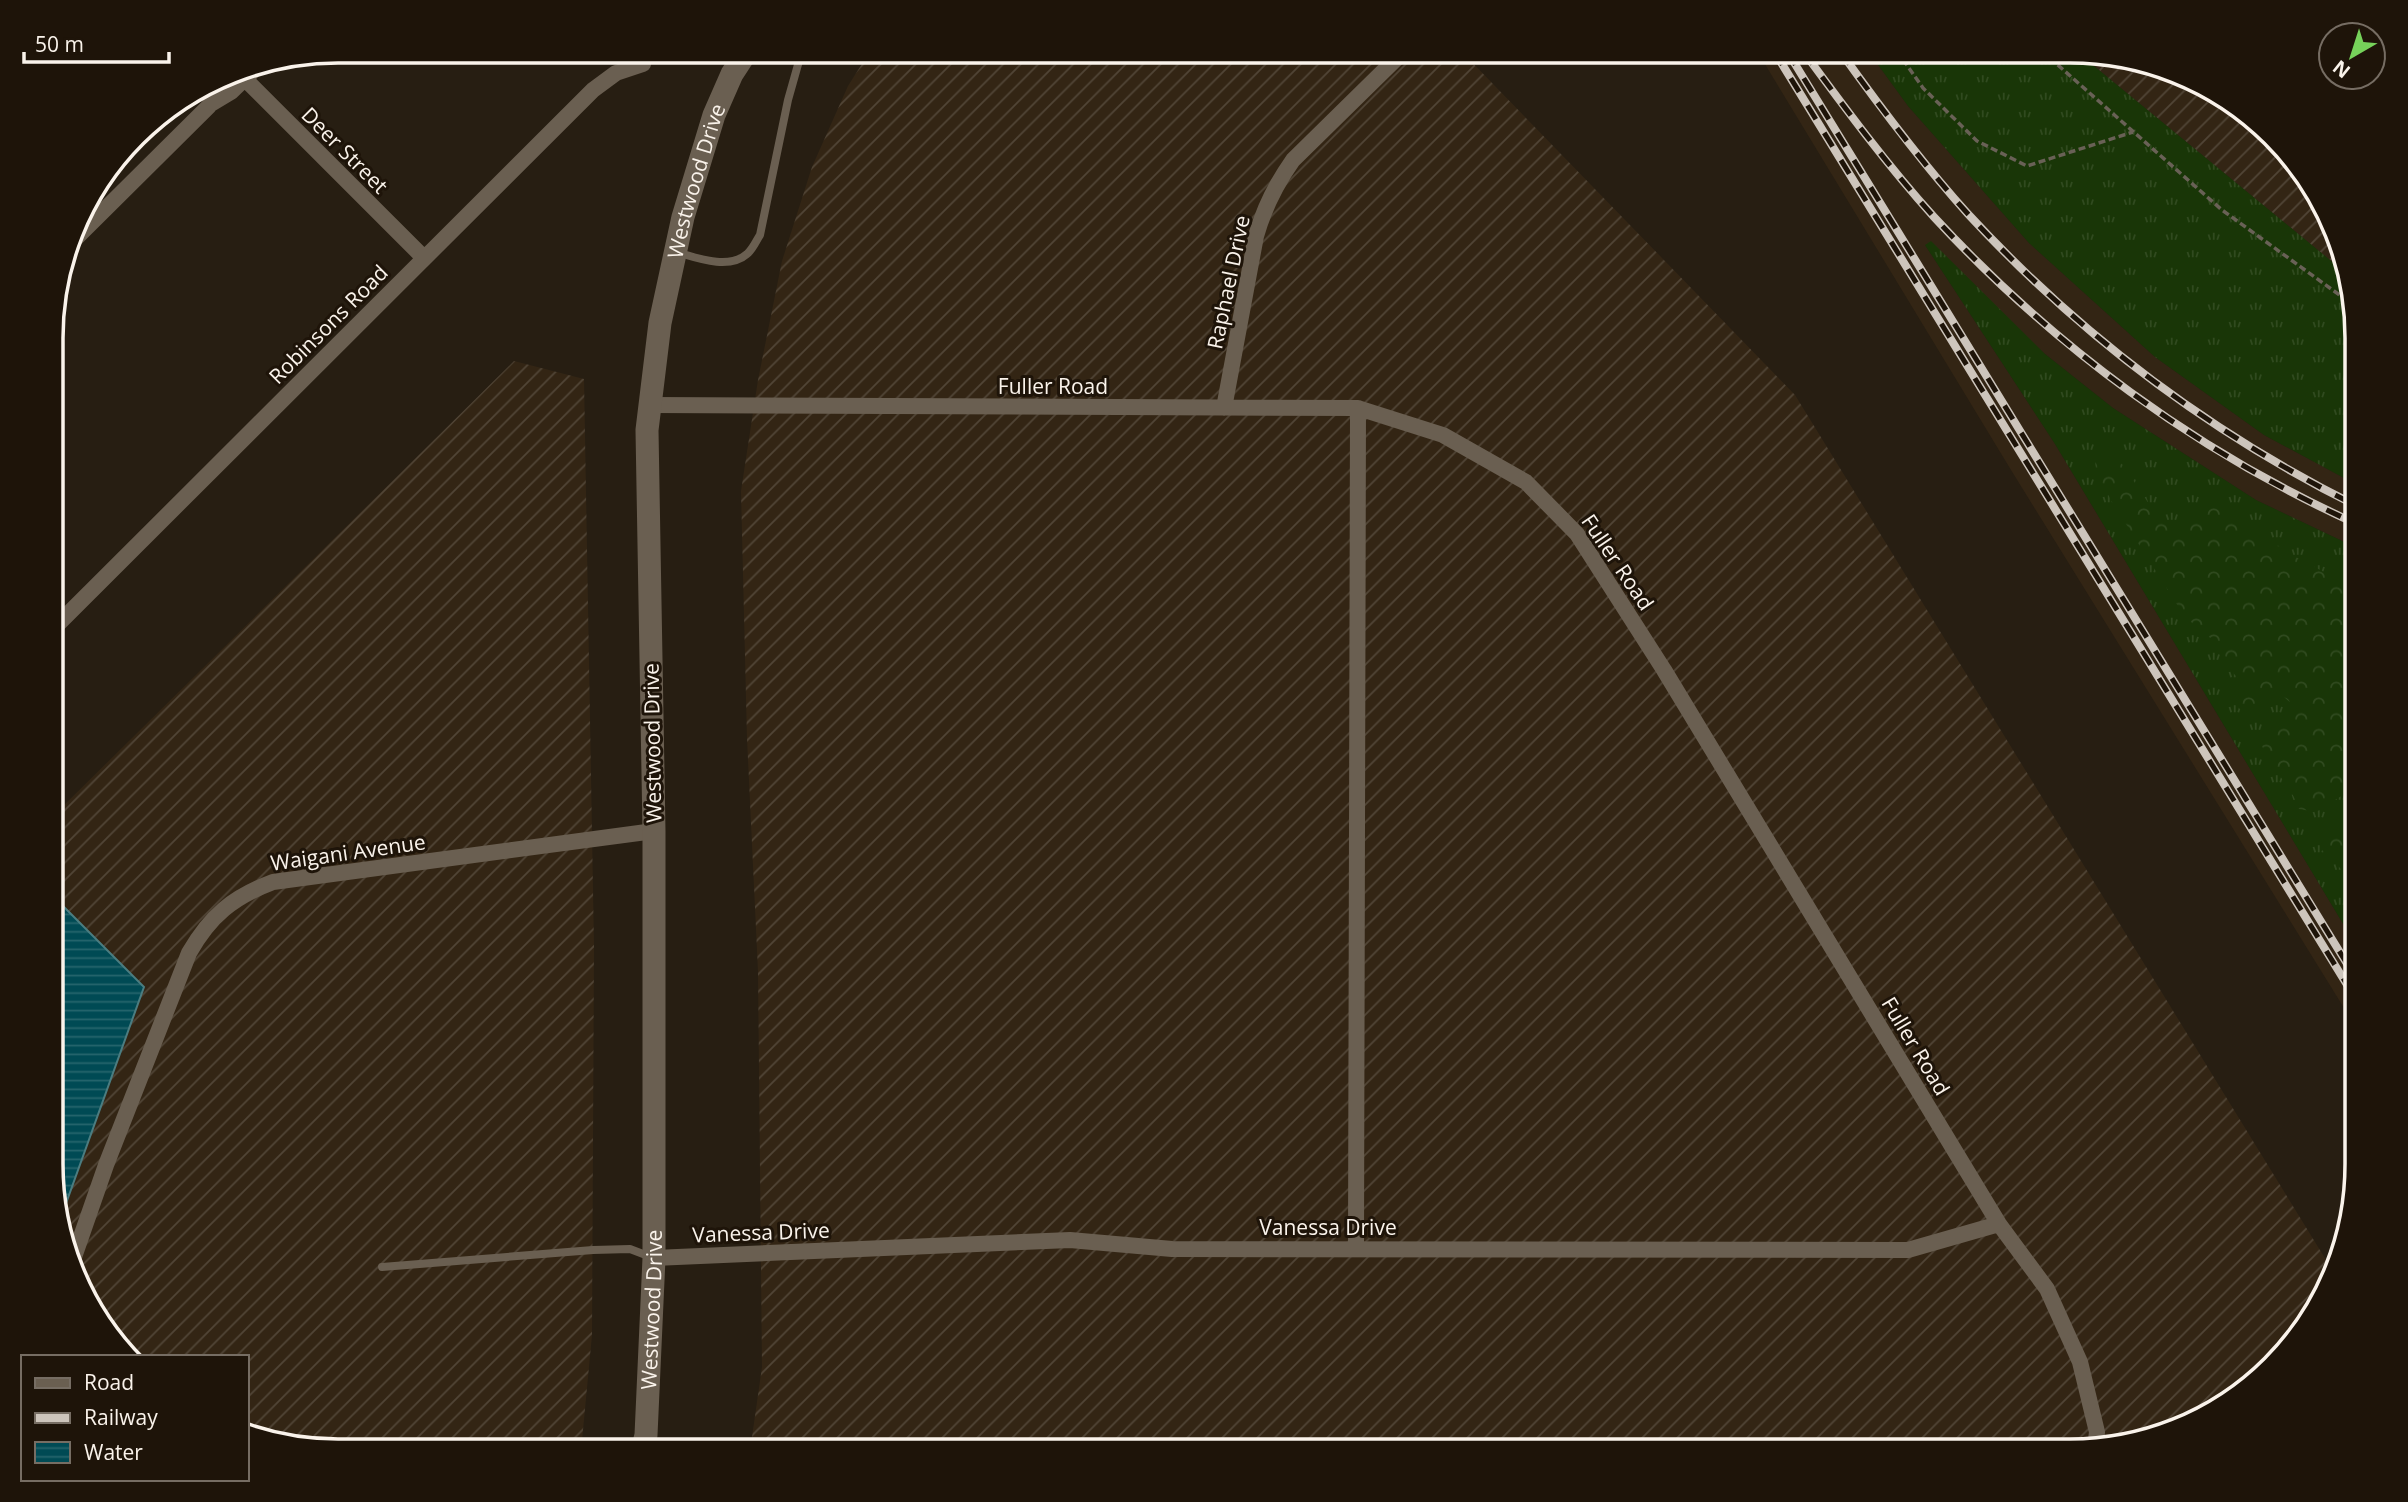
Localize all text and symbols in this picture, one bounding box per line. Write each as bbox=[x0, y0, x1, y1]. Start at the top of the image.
scale bar bbox=[24, 21, 170, 65]
north arrow bbox=[2317, 21, 2387, 91]
text: 50 m bbox=[35, 30, 84, 58]
text: N bbox=[2327, 54, 2355, 84]
street label: Westwood Drive bbox=[660, 99, 731, 261]
street label: Deer Street bbox=[296, 101, 394, 199]
street label: Raphael Drive bbox=[1200, 213, 1256, 351]
street label: Robinsons Road bbox=[262, 258, 394, 390]
street label: Fuller Road bbox=[998, 372, 1108, 400]
street label: Fuller Road bbox=[1576, 508, 1660, 616]
street label: Westwood Drive bbox=[637, 663, 667, 823]
street label: Waigani Avenue bbox=[269, 827, 427, 877]
street label: Fuller Road bbox=[1876, 992, 1956, 1100]
street label: Vanessa Drive bbox=[1259, 1213, 1397, 1241]
street label: Vanessa Drive bbox=[692, 1216, 830, 1248]
street label: Westwood Drive bbox=[634, 1230, 668, 1390]
legend bbox=[21, 1355, 248, 1481]
text: Road bbox=[84, 1368, 134, 1396]
text: Railway bbox=[84, 1403, 158, 1431]
text: Water bbox=[84, 1438, 143, 1466]

